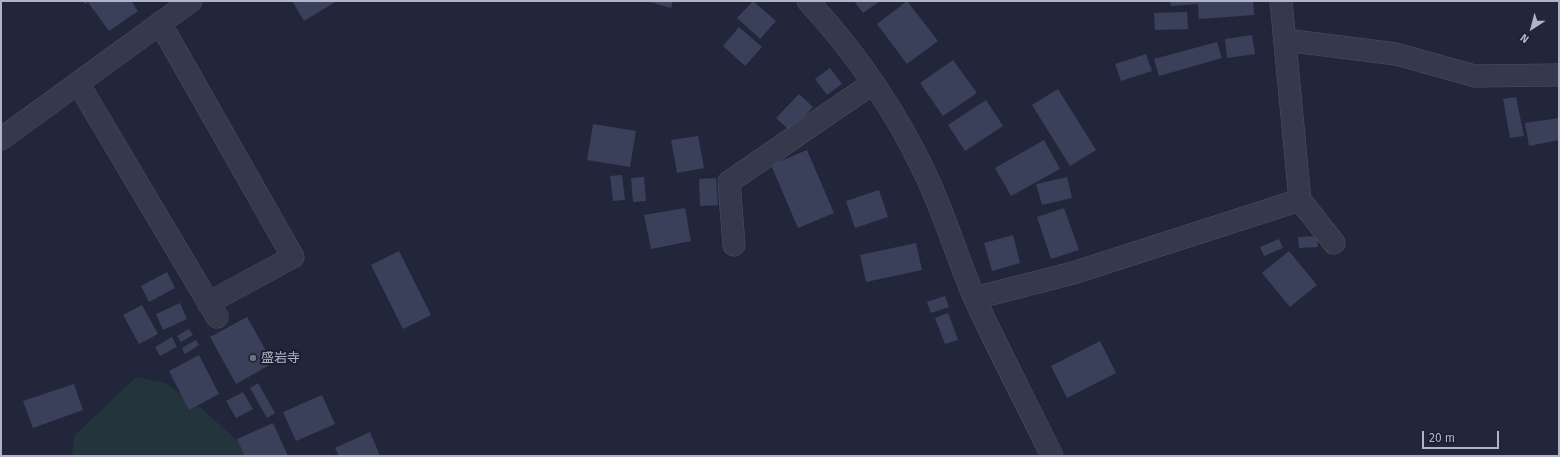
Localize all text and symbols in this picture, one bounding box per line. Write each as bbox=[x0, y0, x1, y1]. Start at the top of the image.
north arrow bbox=[1512, 8, 1552, 48]
text: N bbox=[1518, 31, 1531, 46]
place label: 盛岩寺 bbox=[261, 350, 300, 366]
marker: 盛岩寺 bbox=[248, 353, 258, 363]
scale bar bbox=[1424, 423, 1501, 449]
text: 20 m bbox=[1429, 431, 1455, 445]

